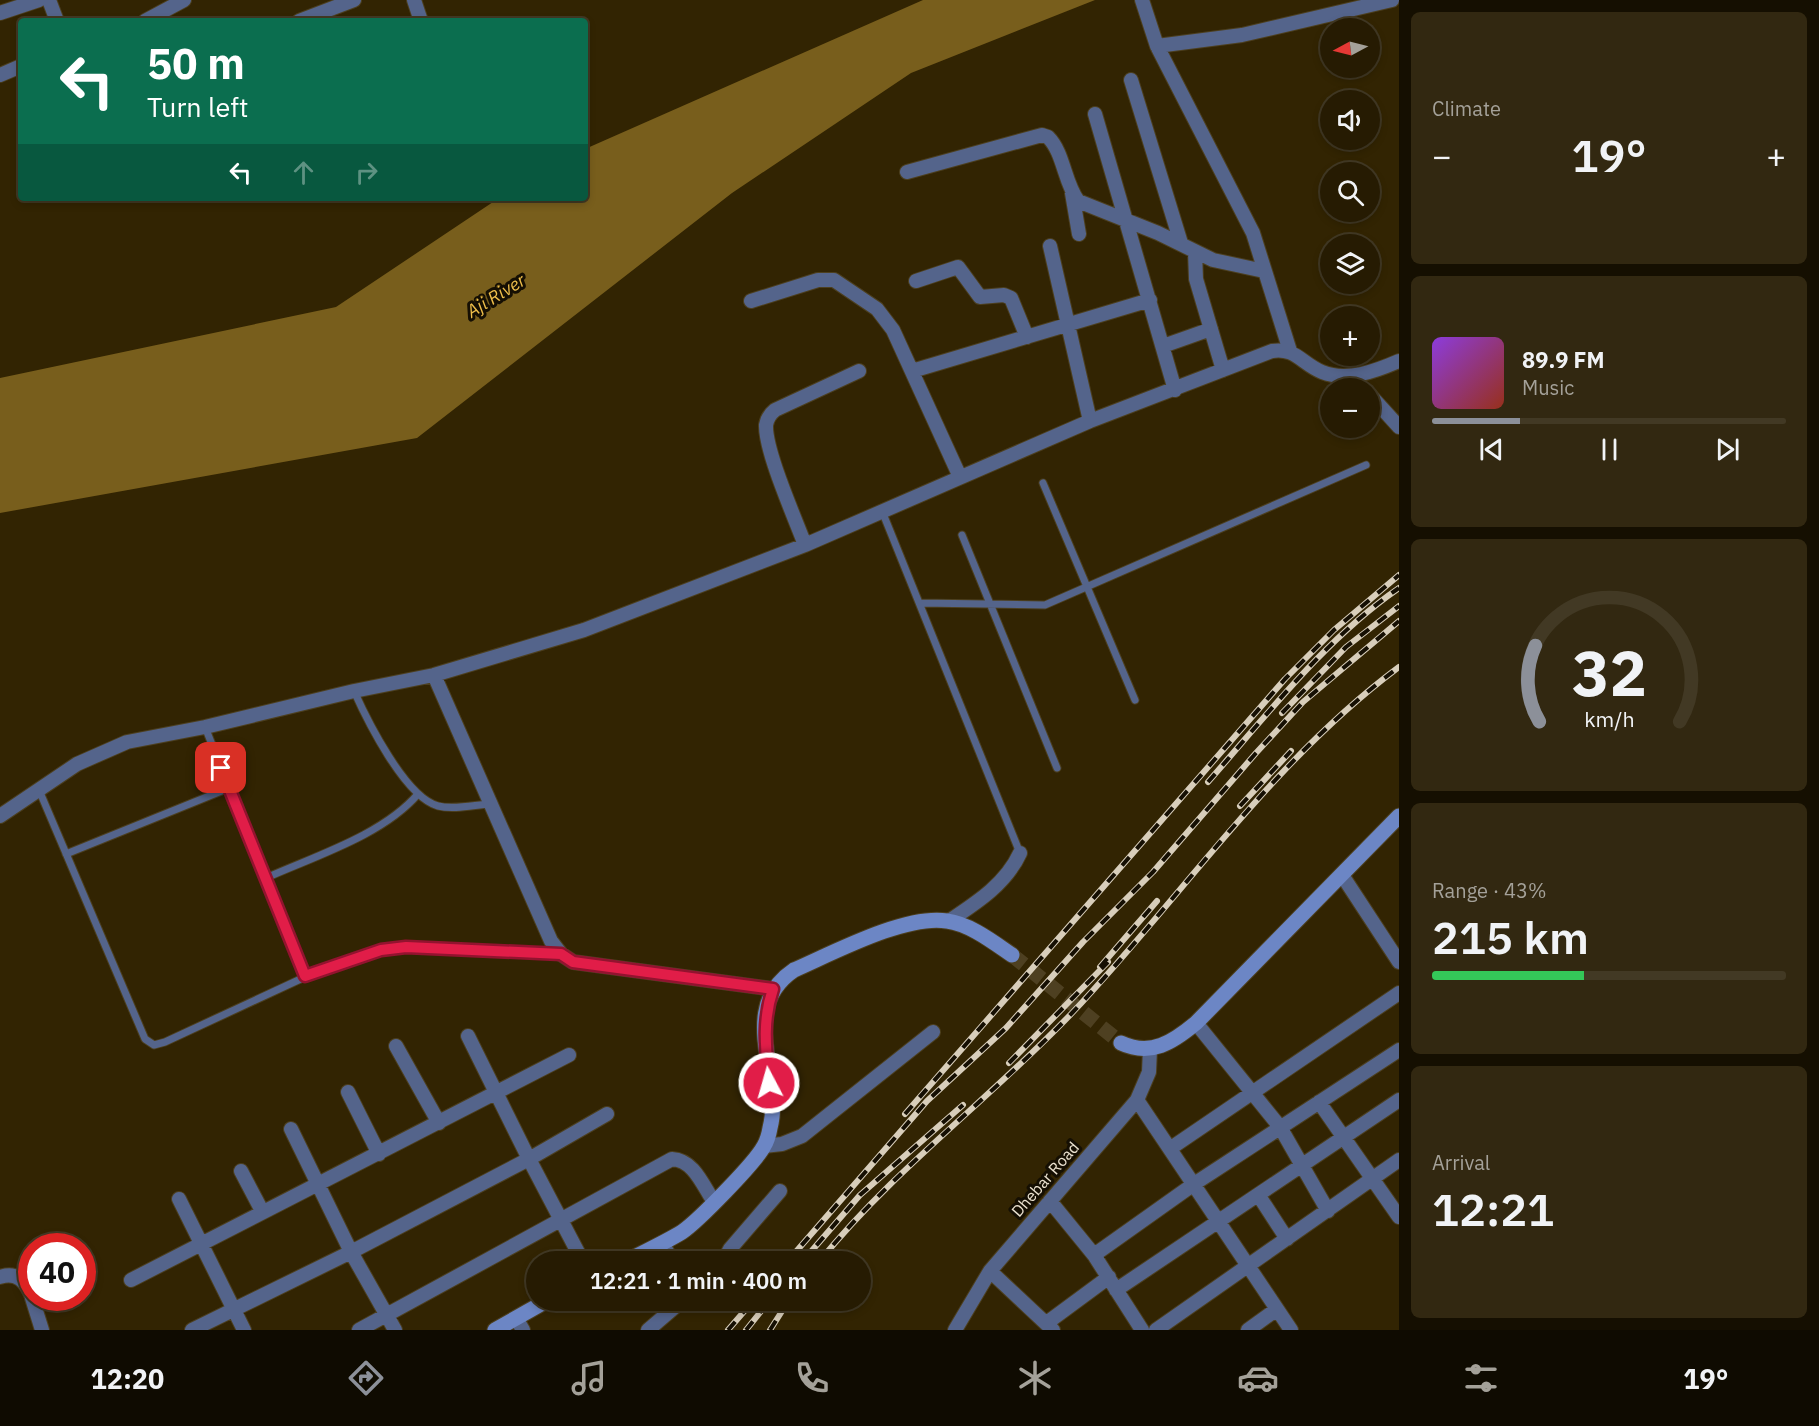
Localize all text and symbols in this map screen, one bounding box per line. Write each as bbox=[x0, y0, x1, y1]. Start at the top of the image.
north arrow bbox=[1320, 18, 1380, 78]
map controls bbox=[1320, 18, 1380, 438]
text: 50 m bbox=[147, 36, 245, 91]
icon: left bbox=[48, 42, 126, 120]
text: Turn left bbox=[147, 89, 248, 124]
button: sound bbox=[1320, 90, 1380, 150]
text: Climate bbox=[1432, 95, 1501, 122]
text: 19° bbox=[1571, 126, 1647, 184]
text: − bbox=[1432, 134, 1452, 177]
text: + bbox=[1766, 134, 1786, 177]
icon: left bbox=[224, 156, 257, 189]
icon: ahead bbox=[287, 156, 320, 189]
icon: right bbox=[350, 156, 383, 189]
button: search bbox=[1320, 162, 1380, 222]
button: layers bbox=[1320, 234, 1380, 294]
water label: Aji River bbox=[461, 268, 530, 323]
button: + bbox=[1320, 306, 1380, 366]
text: 89.9 FM bbox=[1522, 345, 1605, 374]
text: Music bbox=[1522, 374, 1574, 401]
button: − bbox=[1320, 378, 1380, 438]
icon: previous bbox=[1475, 433, 1508, 466]
icon: pause bbox=[1593, 433, 1626, 466]
icon: next bbox=[1711, 433, 1744, 466]
text: 32 bbox=[1572, 632, 1646, 713]
text: km/h bbox=[1584, 705, 1634, 733]
pin bbox=[195, 742, 246, 793]
icon: arrive bbox=[204, 751, 237, 784]
text: Range · 43% bbox=[1432, 877, 1547, 904]
text: 215 km bbox=[1432, 908, 1589, 966]
position arrow bbox=[737, 1051, 801, 1115]
street label: Dhebar Road bbox=[1007, 1137, 1083, 1221]
text: Arrival bbox=[1432, 1149, 1490, 1176]
text: 12:21 bbox=[1432, 1180, 1554, 1238]
speed limit sign: 40 bbox=[18, 1233, 96, 1311]
text: 12:21 · 1 min · 400 m bbox=[590, 1266, 807, 1295]
icon: directions bbox=[345, 1357, 387, 1399]
icon: music bbox=[568, 1357, 610, 1399]
icon: phone bbox=[791, 1357, 833, 1399]
icon: climate bbox=[1014, 1357, 1056, 1399]
icon: car bbox=[1237, 1357, 1279, 1399]
icon: filters bbox=[1460, 1357, 1502, 1399]
text: 12:20 bbox=[91, 1361, 164, 1396]
text: 19° bbox=[1683, 1361, 1728, 1396]

